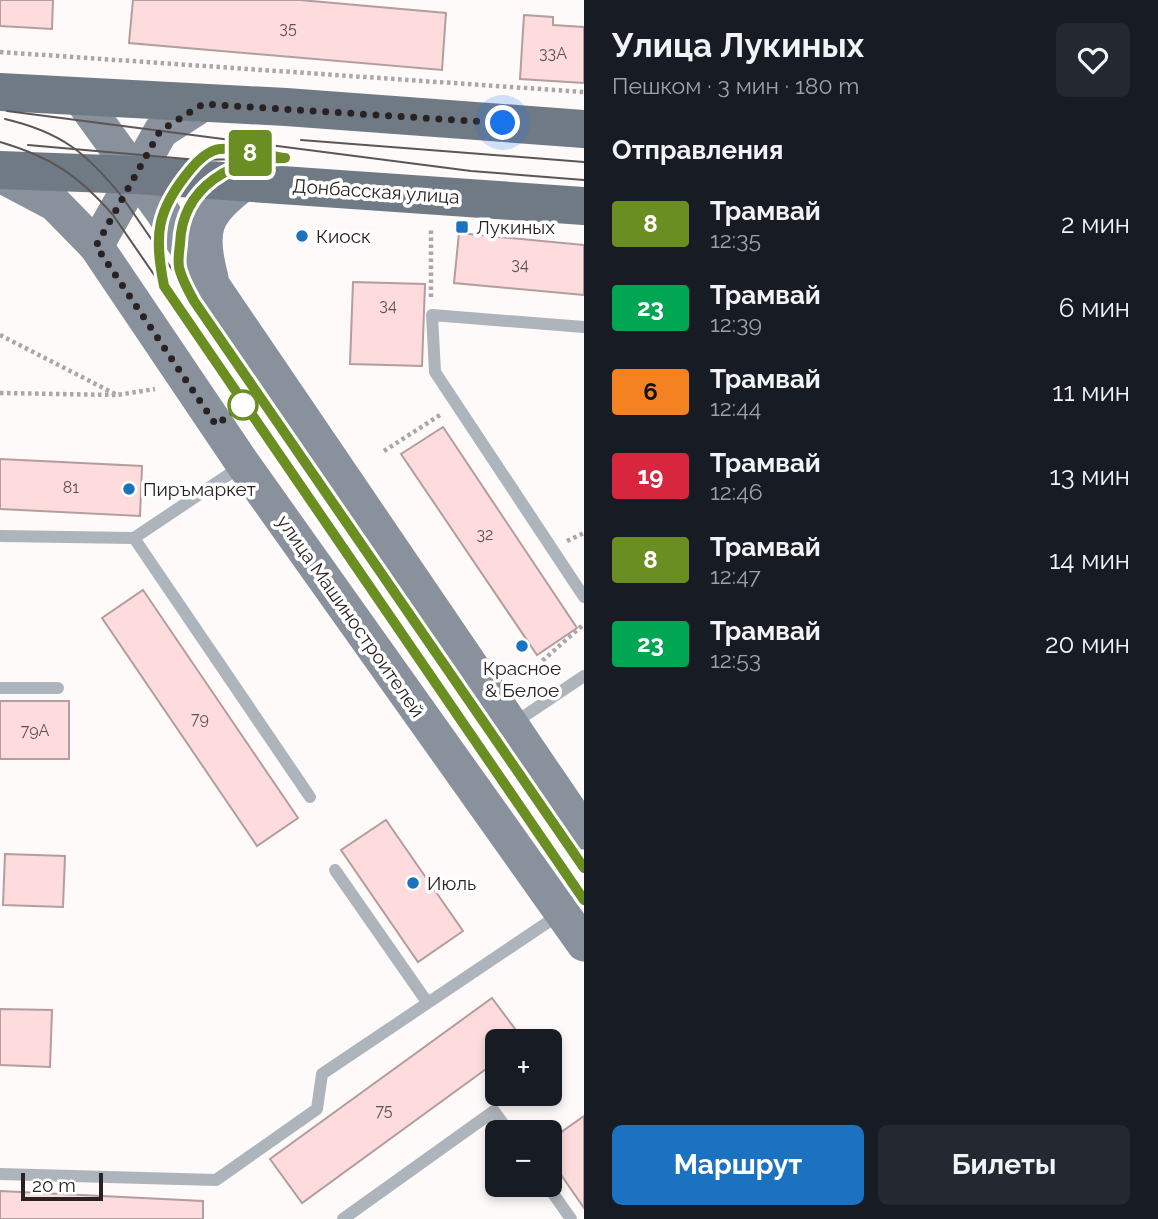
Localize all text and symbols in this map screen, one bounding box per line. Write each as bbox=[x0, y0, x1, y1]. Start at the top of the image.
house number: 35 bbox=[279, 19, 297, 38]
button: heart bbox=[1056, 23, 1130, 97]
text: Улица Лукиных bbox=[612, 26, 864, 65]
house number: 33А bbox=[539, 44, 567, 63]
text: Пешком · 3 мин · 180 m bbox=[612, 72, 859, 99]
your location bbox=[485, 105, 520, 140]
line badge: 8 bbox=[227, 130, 273, 176]
text: Отправления bbox=[612, 135, 783, 165]
text: 8 bbox=[243, 138, 257, 167]
street label: Донбасская улица bbox=[292, 174, 460, 208]
text: Трамвай bbox=[710, 196, 821, 226]
text: 8 bbox=[643, 209, 658, 238]
text: 2 мин bbox=[1061, 209, 1130, 239]
place label: Лукиных bbox=[476, 216, 555, 238]
marker: Лукиных bbox=[454, 219, 470, 235]
place label: Киоск bbox=[316, 225, 371, 247]
text: 12:35 bbox=[710, 226, 761, 253]
marker: Киоск bbox=[294, 228, 310, 244]
house number: 34 bbox=[511, 255, 529, 274]
text: Трамвай bbox=[710, 280, 821, 310]
text: 23 bbox=[637, 293, 664, 322]
text: 6 мин bbox=[1059, 293, 1130, 323]
house number: 34 bbox=[379, 296, 397, 315]
text: 12:39 bbox=[710, 310, 762, 337]
text: Трамвай bbox=[710, 364, 821, 394]
text: 6 bbox=[643, 377, 658, 406]
text: 11 мин bbox=[1052, 377, 1130, 407]
unlabelled marker bbox=[228, 390, 258, 420]
text: 12:44 bbox=[710, 394, 761, 421]
text: Трамвай bbox=[710, 448, 821, 478]
text: 19 bbox=[638, 461, 664, 490]
text: 13 мин bbox=[1050, 461, 1130, 491]
house number: 81 bbox=[63, 478, 79, 497]
place label: Пиръмаркет bbox=[143, 478, 256, 500]
text: 12:46 bbox=[710, 478, 763, 505]
marker: Пиръмаркет bbox=[121, 481, 137, 497]
street label: улица Машиностроителей bbox=[273, 511, 429, 721]
house number: 32 bbox=[477, 525, 493, 544]
text: Трамвай bbox=[710, 532, 821, 562]
text: 8 bbox=[643, 545, 658, 574]
text: 14 мин bbox=[1049, 545, 1130, 575]
text: 12:47 bbox=[710, 562, 761, 589]
text: Трамвай bbox=[710, 616, 821, 646]
text: 23 bbox=[637, 629, 664, 658]
text: 20 мин bbox=[1045, 629, 1130, 659]
marker: Красное & Белое bbox=[514, 638, 530, 654]
text: 12:53 bbox=[710, 646, 761, 673]
place label: Красное & Белое bbox=[483, 657, 561, 701]
house number: 79 bbox=[191, 709, 209, 728]
house number: 79А bbox=[21, 721, 50, 740]
place label: Июль bbox=[427, 872, 476, 894]
marker: Июль bbox=[405, 875, 421, 891]
map controls bbox=[485, 1029, 562, 1197]
button: + bbox=[485, 1029, 562, 1106]
house number: 75 bbox=[375, 1101, 393, 1120]
button: − bbox=[485, 1120, 562, 1197]
button: Маршрут bbox=[612, 1125, 864, 1205]
button: Билеты bbox=[878, 1125, 1130, 1205]
scale bar bbox=[21, 1170, 103, 1202]
text: 20 m bbox=[32, 1174, 76, 1196]

